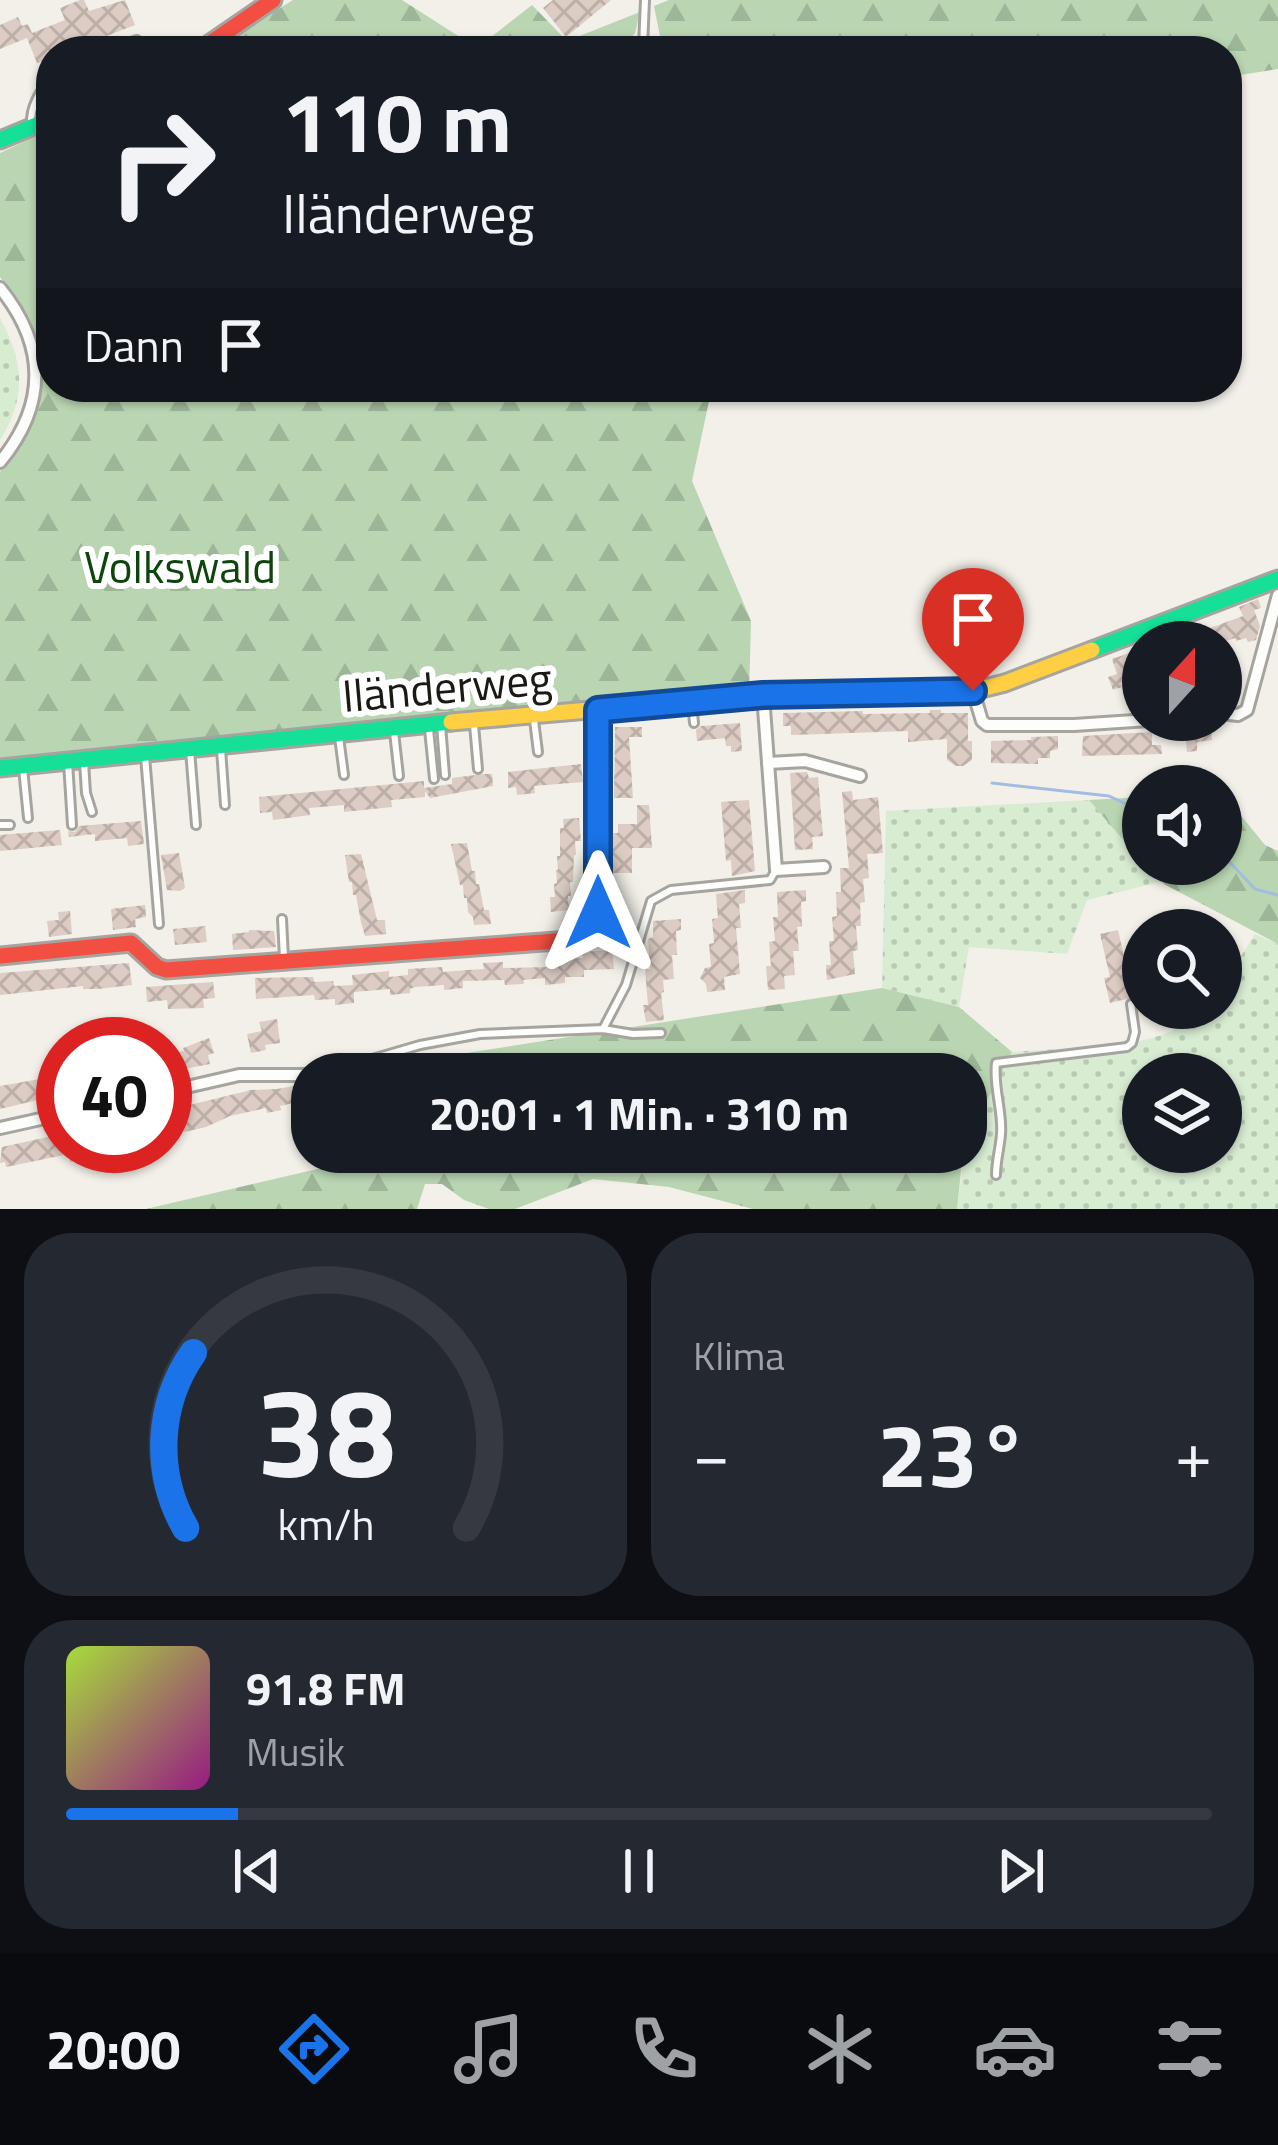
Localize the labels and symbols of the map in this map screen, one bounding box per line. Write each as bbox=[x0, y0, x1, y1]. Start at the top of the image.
park label: Volkswald bbox=[84, 532, 276, 600]
pin bbox=[922, 568, 1024, 691]
north arrow bbox=[1122, 621, 1242, 741]
street label: Iländerweg bbox=[339, 643, 555, 729]
position arrow bbox=[535, 850, 661, 976]
speed limit sign: 40 bbox=[36, 1017, 192, 1173]

